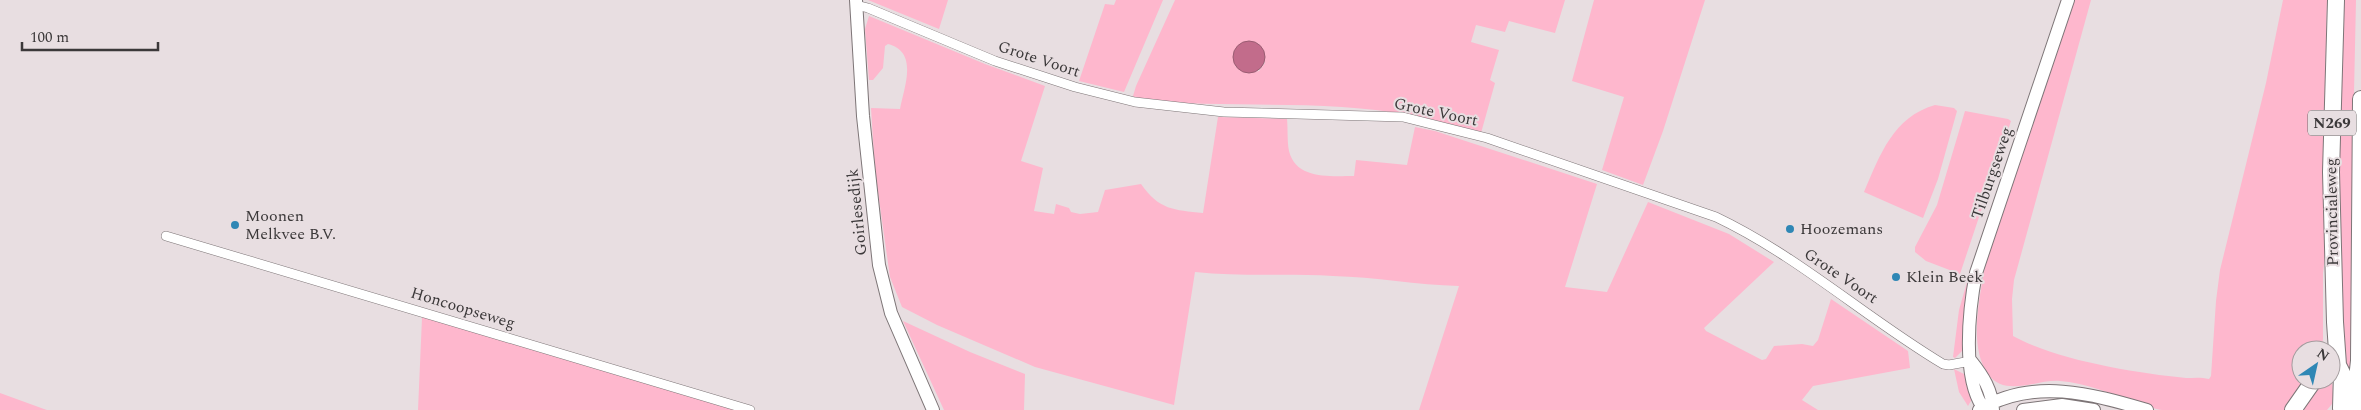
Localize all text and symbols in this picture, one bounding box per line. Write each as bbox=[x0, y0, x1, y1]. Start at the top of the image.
scale bar bbox=[22, 20, 159, 52]
text: 100 m bbox=[30, 26, 69, 49]
street label: Grote Voort bbox=[995, 34, 1083, 84]
street label: Grote Voort bbox=[1392, 91, 1480, 133]
road number: N269 bbox=[2308, 110, 2356, 136]
street label: Tilburgseweg bbox=[1965, 123, 2019, 223]
street label: Provincialeweg bbox=[2319, 158, 2345, 266]
street label: Goirlesedijk bbox=[840, 167, 873, 257]
place label: Moonen Melkvee B.V. bbox=[245, 204, 336, 246]
place label: Hoozemans bbox=[1800, 217, 1883, 241]
marker: Moonen Melkvee B.V. bbox=[229, 219, 241, 231]
marker: Hoozemans bbox=[1784, 223, 1796, 235]
street label: Grote Voort bbox=[1799, 242, 1883, 310]
place label: Klein Beek bbox=[1906, 265, 1983, 289]
marker: Klein Beek bbox=[1890, 271, 1902, 283]
street label: Honcoopseweg bbox=[408, 281, 518, 335]
north arrow bbox=[2291, 340, 2341, 390]
text: N bbox=[2312, 343, 2334, 367]

